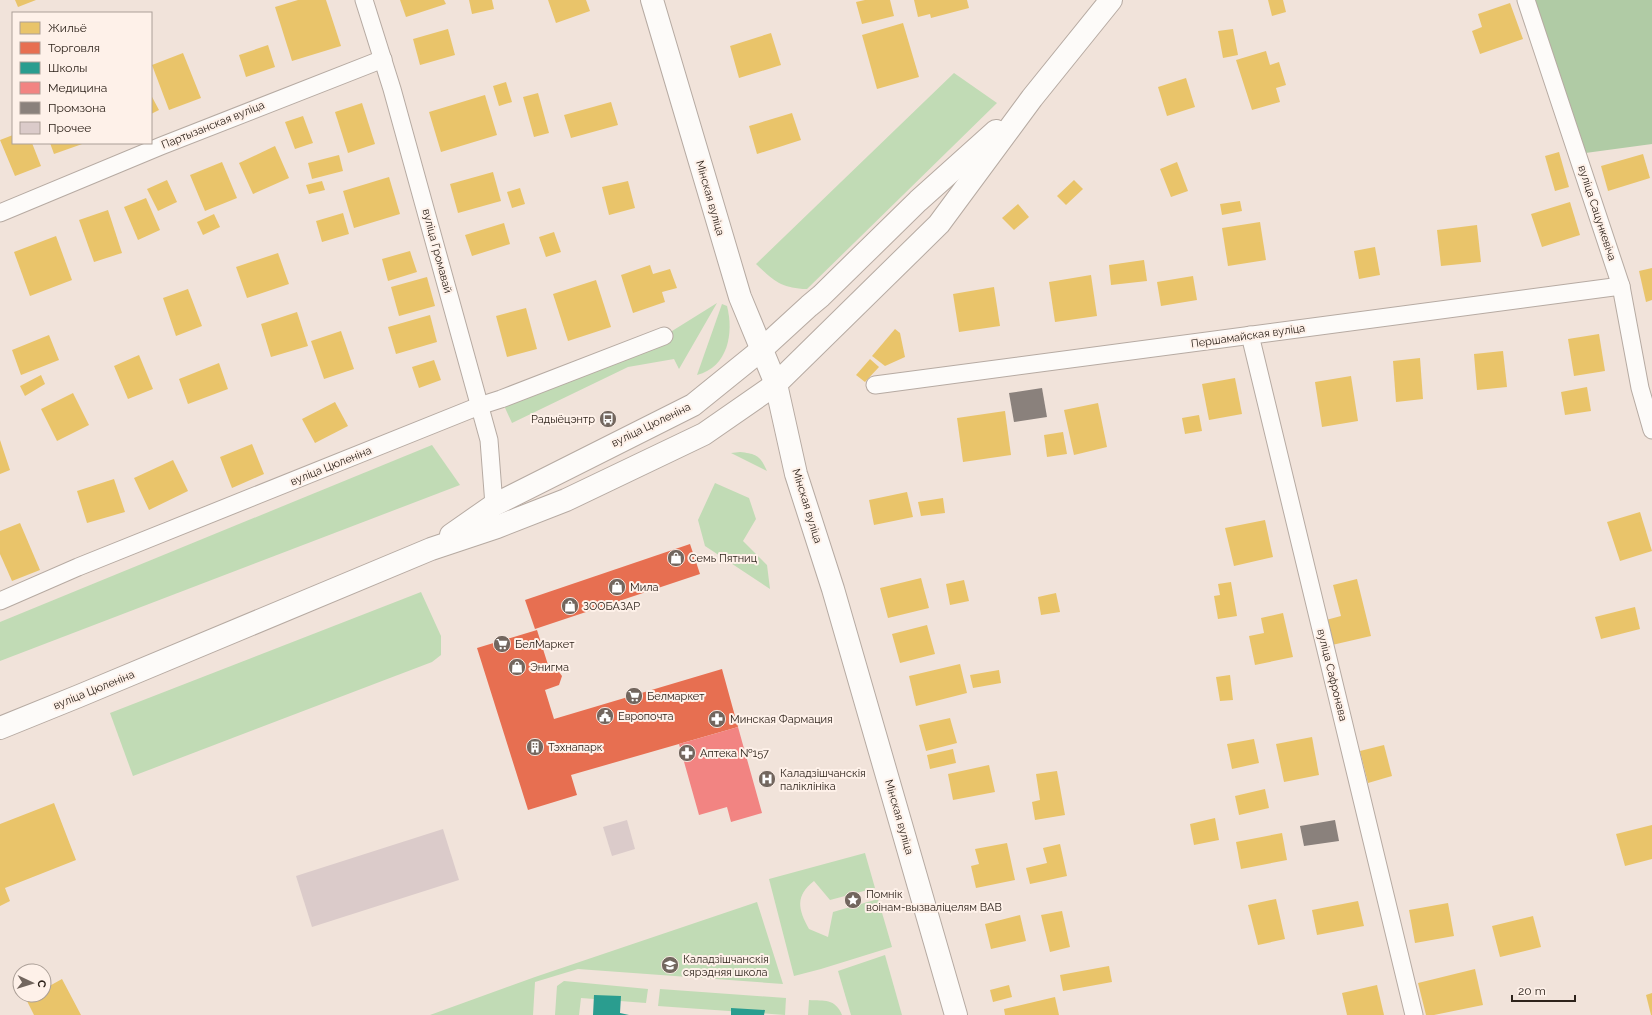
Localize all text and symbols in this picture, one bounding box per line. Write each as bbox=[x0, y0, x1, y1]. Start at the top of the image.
legend bbox=[12, 12, 152, 144]
text: Жильё bbox=[48, 21, 87, 35]
text: Торговля bbox=[48, 41, 100, 55]
text: Школы bbox=[48, 61, 87, 75]
text: Медицина bbox=[48, 81, 107, 95]
street label: Партызанская вуліца bbox=[160, 98, 266, 152]
text: Промзона bbox=[48, 101, 106, 115]
text: Прочее bbox=[48, 121, 91, 135]
street label: Мінская вуліца bbox=[693, 159, 727, 237]
street label: вуліца Сацункевіча bbox=[1575, 164, 1619, 262]
street label: вуліца Громавай bbox=[419, 207, 455, 295]
street label: Першамайская вуліца bbox=[1190, 322, 1306, 350]
street label: вуліца Цюленіна bbox=[609, 400, 693, 450]
bus stop icon: Радыёцэнтр bbox=[598, 409, 618, 429]
place label: Радыёцэнтр bbox=[531, 413, 595, 426]
street label: вуліца Цюленіна bbox=[289, 444, 373, 488]
street label: Мінская вуліца bbox=[789, 467, 825, 545]
shop icon: Семь Пятниц bbox=[666, 548, 686, 568]
place label: Семь Пятниц bbox=[689, 552, 758, 565]
shop icon: Мила bbox=[607, 577, 627, 597]
place label: Мила bbox=[630, 581, 658, 594]
shop icon: ЗООБАЗАР bbox=[560, 596, 580, 616]
place label: ЗООБАЗАР bbox=[583, 600, 640, 613]
street label: вуліца Сафронава bbox=[1314, 628, 1350, 722]
supermarket icon: БелМаркет bbox=[492, 634, 512, 654]
place label: БелМаркет bbox=[515, 638, 575, 651]
shop icon: Энигма bbox=[507, 657, 527, 677]
place label: Энигма bbox=[530, 661, 569, 674]
street label: вуліца Цюленіна bbox=[52, 668, 136, 712]
supermarket icon: Белмаркет bbox=[624, 686, 644, 706]
place label: Белмаркет bbox=[647, 690, 705, 703]
public building icon: Европочта bbox=[595, 706, 615, 726]
pharmacy icon: Минская Фармация bbox=[707, 709, 727, 729]
place label: Европочта bbox=[618, 710, 674, 723]
place label: Минская Фармация bbox=[730, 713, 833, 726]
building icon: Тэхнапарк bbox=[525, 737, 545, 757]
place label: Тэхнапарк bbox=[548, 741, 603, 754]
pharmacy icon: Аптека №157 bbox=[677, 743, 697, 763]
place label: Аптека №157 bbox=[700, 747, 769, 760]
place label: Каладзішчанскія паліклініка bbox=[780, 767, 866, 793]
hospital icon: Каладзішчанскія паліклініка bbox=[757, 769, 777, 789]
street label: Мінская вуліца bbox=[882, 778, 916, 856]
place label: Помнік воінам-вызваліцелям ВАВ bbox=[866, 888, 1002, 914]
place icon: Помнік воінам-вызваліцелям ВАВ bbox=[843, 890, 863, 910]
place label: Каладзішчанскія сярэдняя школа bbox=[683, 953, 769, 979]
school or university icon: Каладзішчанскія сярэдняя школа bbox=[660, 955, 680, 975]
north arrow bbox=[12, 963, 52, 1003]
scale bar bbox=[1512, 977, 1575, 1003]
text: С bbox=[35, 979, 48, 988]
text: 20 m bbox=[1518, 984, 1546, 998]

